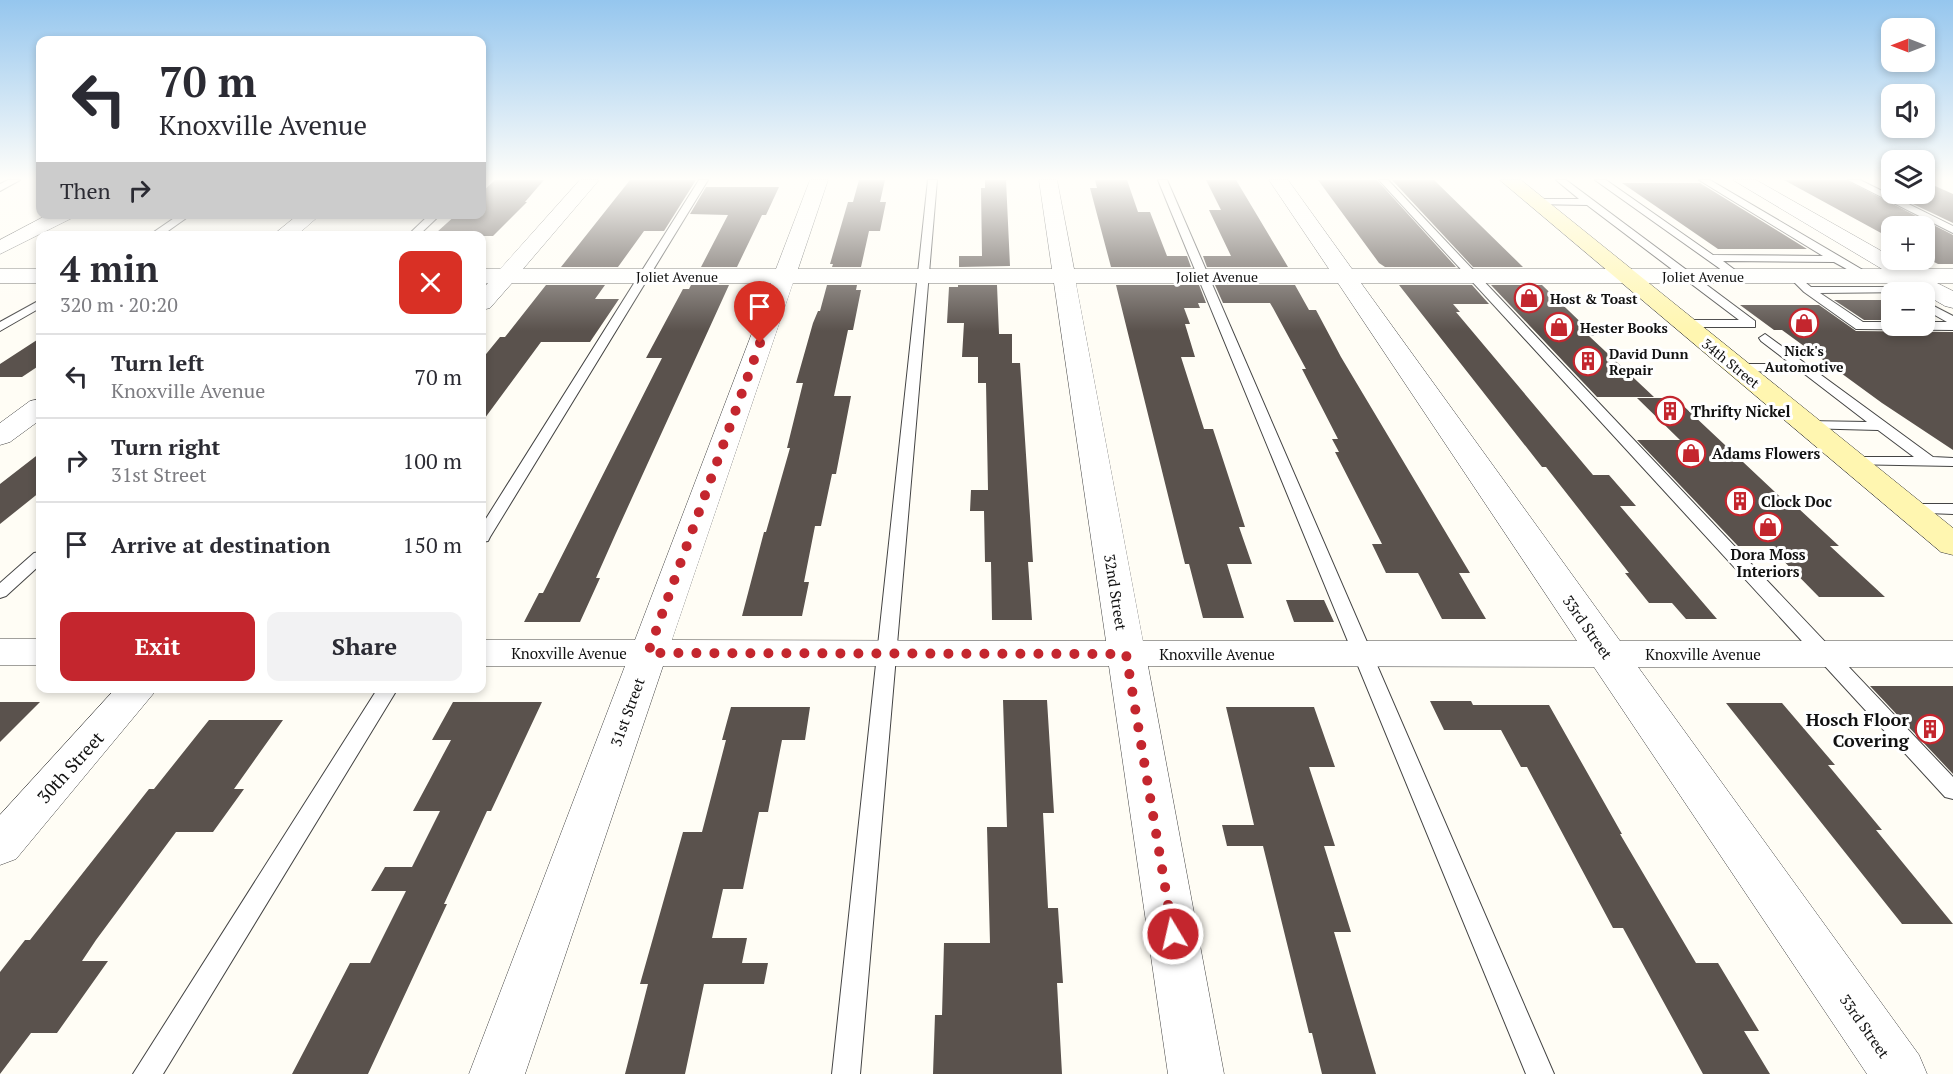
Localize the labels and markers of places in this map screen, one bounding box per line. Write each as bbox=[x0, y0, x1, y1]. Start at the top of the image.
pin bbox=[734, 281, 785, 343]
shop icon: Host & Toast bbox=[1513, 282, 1545, 314]
place label: Host & Toast bbox=[1550, 289, 1638, 308]
shop icon: Nick's Automotive bbox=[1788, 307, 1820, 339]
shop icon: Hester Books bbox=[1543, 311, 1575, 343]
place label: Hester Books bbox=[1580, 318, 1668, 337]
place label: Nick's Automotive bbox=[1764, 341, 1844, 376]
place label: David Dunn Repair bbox=[1609, 344, 1689, 379]
building icon: David Dunn Repair bbox=[1572, 345, 1604, 377]
building icon: Thrifty Nickel bbox=[1654, 395, 1686, 427]
place label: Thrifty Nickel bbox=[1691, 401, 1791, 421]
shop icon: Adams Flowers bbox=[1675, 437, 1707, 469]
place label: Adams Flowers bbox=[1712, 443, 1820, 463]
building icon: Clock Doc bbox=[1724, 485, 1756, 517]
place label: Clock Doc bbox=[1761, 491, 1832, 511]
shop icon: Dora Moss Interiors bbox=[1752, 511, 1784, 543]
place label: Dora Moss Interiors bbox=[1730, 544, 1806, 581]
place label: Hosch Floor Covering bbox=[1806, 707, 1910, 752]
building icon: Hosch Floor Covering bbox=[1914, 713, 1946, 745]

